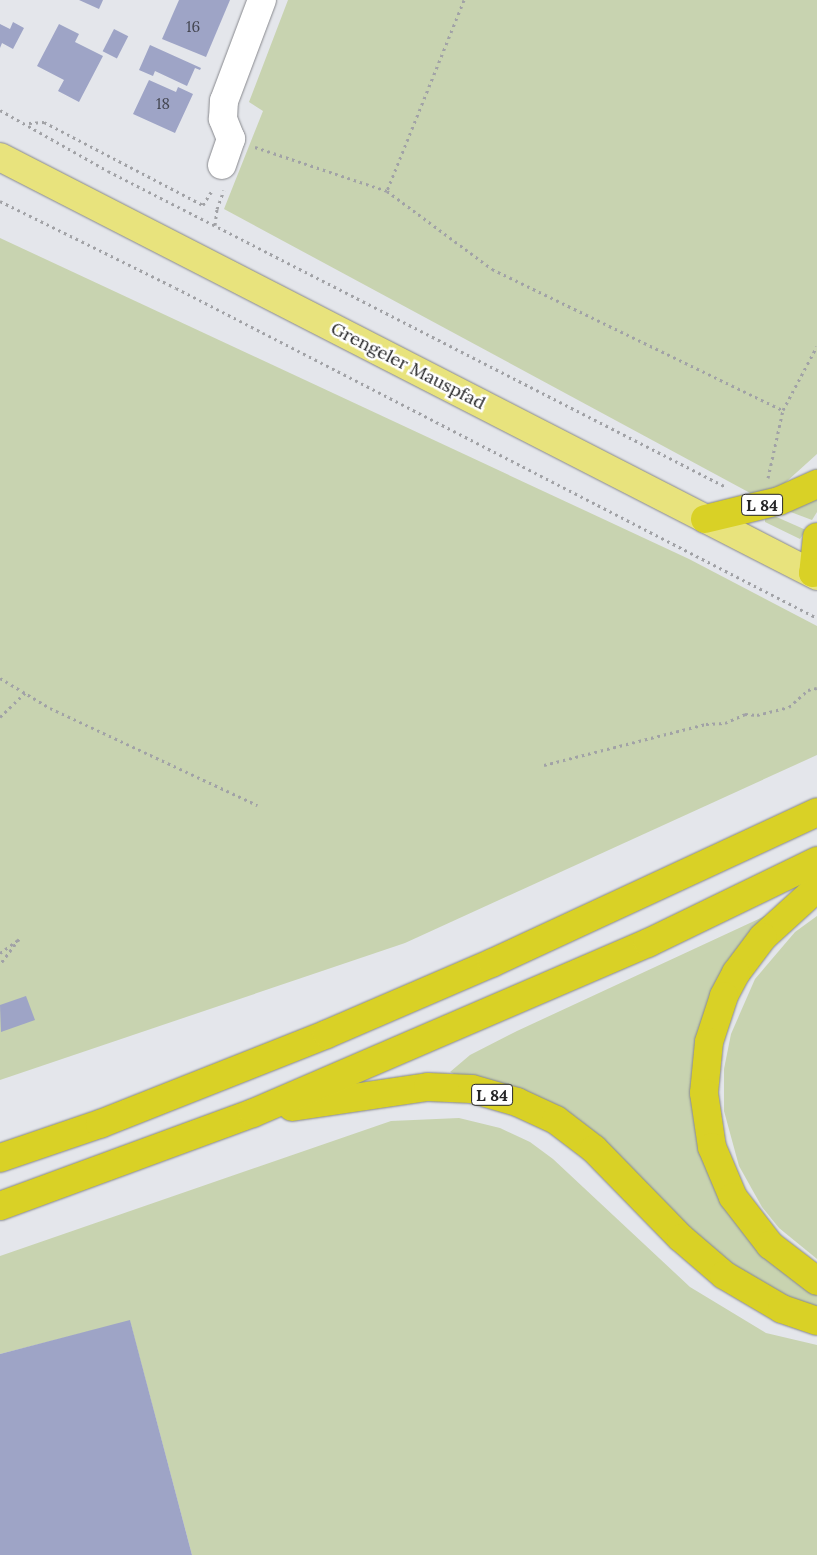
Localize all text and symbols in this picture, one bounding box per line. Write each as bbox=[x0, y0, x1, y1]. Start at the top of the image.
house number: 16 bbox=[186, 18, 200, 36]
house number: 18 bbox=[156, 95, 170, 113]
street label: Grengeler Mauspfad bbox=[327, 318, 489, 414]
road number: L 84 bbox=[741, 492, 783, 518]
road number: L 84 bbox=[471, 1082, 513, 1108]

